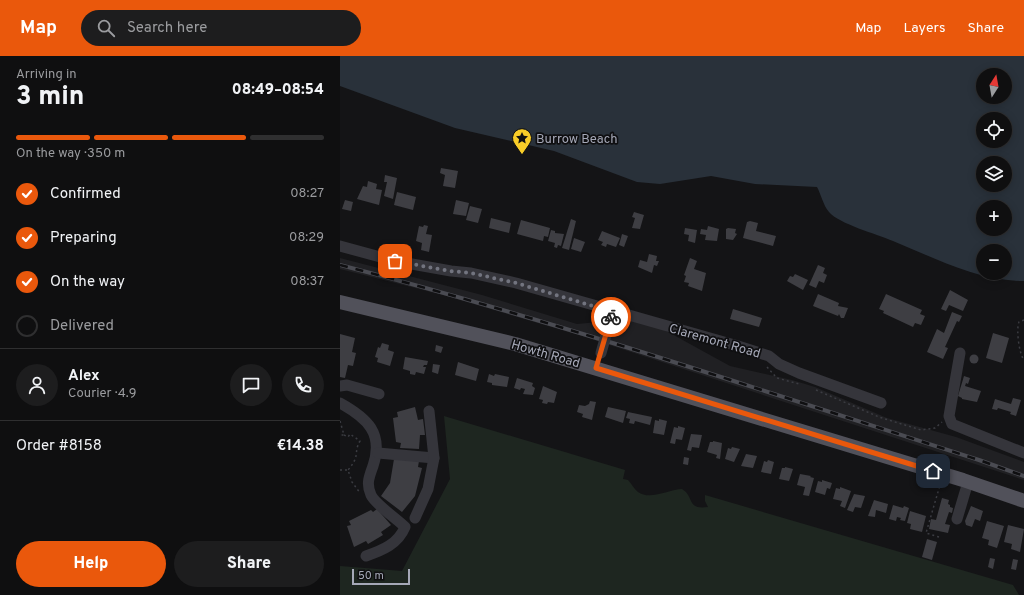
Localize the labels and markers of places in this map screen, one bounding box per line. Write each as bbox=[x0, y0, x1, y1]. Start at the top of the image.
place icon: Burrow Beach bbox=[511, 127, 533, 155]
place label: Burrow Beach bbox=[536, 132, 618, 148]
pin bbox=[378, 244, 412, 278]
pin bbox=[916, 454, 950, 488]

